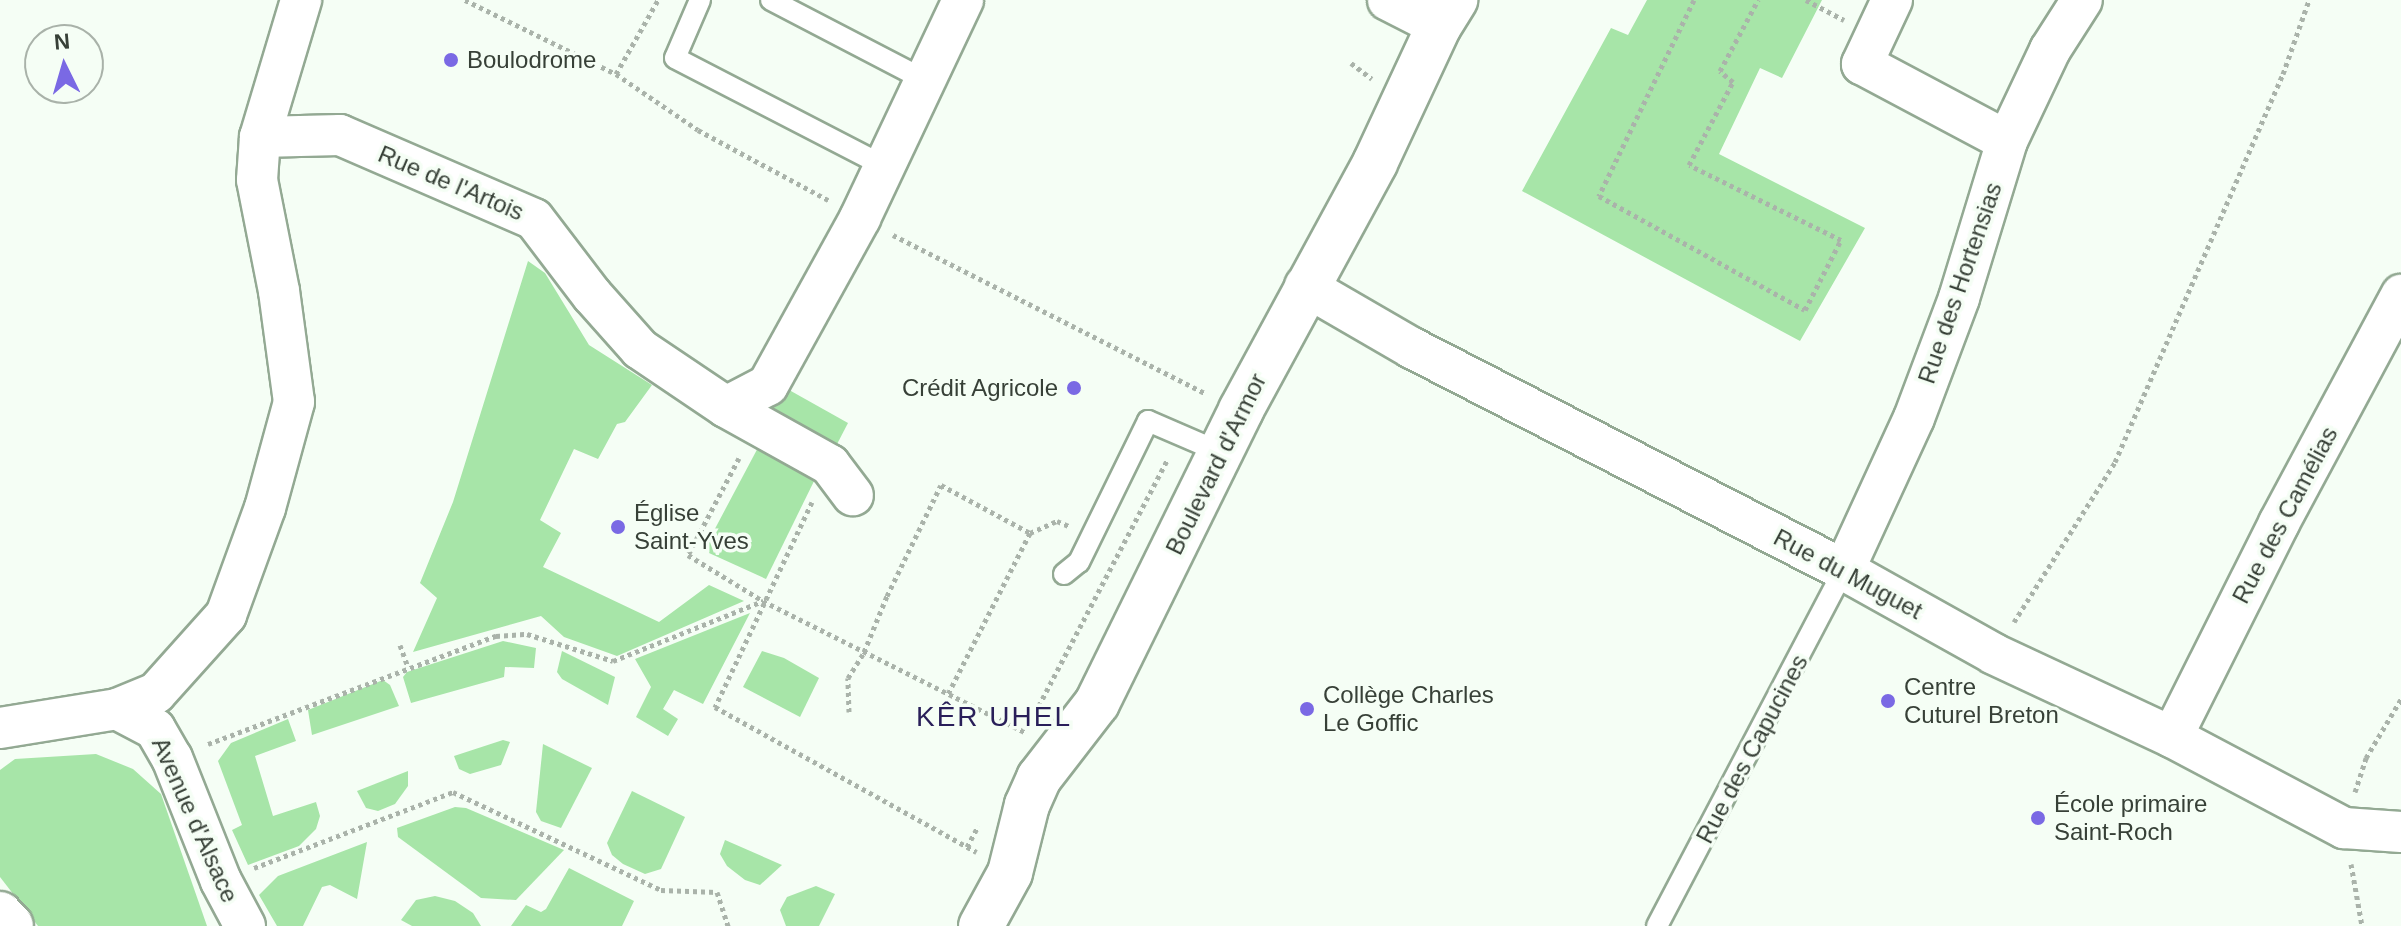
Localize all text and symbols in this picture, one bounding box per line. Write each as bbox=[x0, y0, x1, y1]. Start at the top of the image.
north arrow bbox=[24, 24, 104, 104]
text: N bbox=[53, 28, 71, 55]
place label: Boulodrome bbox=[467, 46, 596, 74]
marker: Boulodrome bbox=[442, 51, 460, 69]
street label: Rue de l'Artois bbox=[374, 139, 528, 227]
street label: Rue des Hortensias bbox=[1912, 179, 2008, 387]
street label: Boulevard d'Armor bbox=[1160, 369, 1272, 559]
place label: Crédit Agricole bbox=[901, 374, 1058, 402]
marker: Crédit Agricole bbox=[1065, 379, 1083, 397]
street label: Rue des Camélias bbox=[2226, 422, 2344, 608]
place label: Église Saint-Yves bbox=[634, 499, 749, 555]
marker: Église Saint-Yves bbox=[609, 518, 627, 536]
street label: Rue du Muguet bbox=[1769, 523, 1927, 625]
street label: Rue des Capucines bbox=[1690, 650, 1814, 848]
place label: Centre Cuturel Breton bbox=[1904, 673, 2059, 729]
place label: Collège Charles Le Goffic bbox=[1323, 681, 1494, 737]
marker: Centre Cuturel Breton bbox=[1879, 692, 1897, 710]
district label: KÊR UHEL bbox=[916, 700, 1072, 734]
marker: Collège Charles Le Goffic bbox=[1298, 700, 1316, 718]
street label: Avenue d'Alsace bbox=[146, 733, 244, 907]
place label: École primaire Saint-Roch bbox=[2054, 790, 2207, 846]
marker: École primaire Saint-Roch bbox=[2029, 809, 2047, 827]

